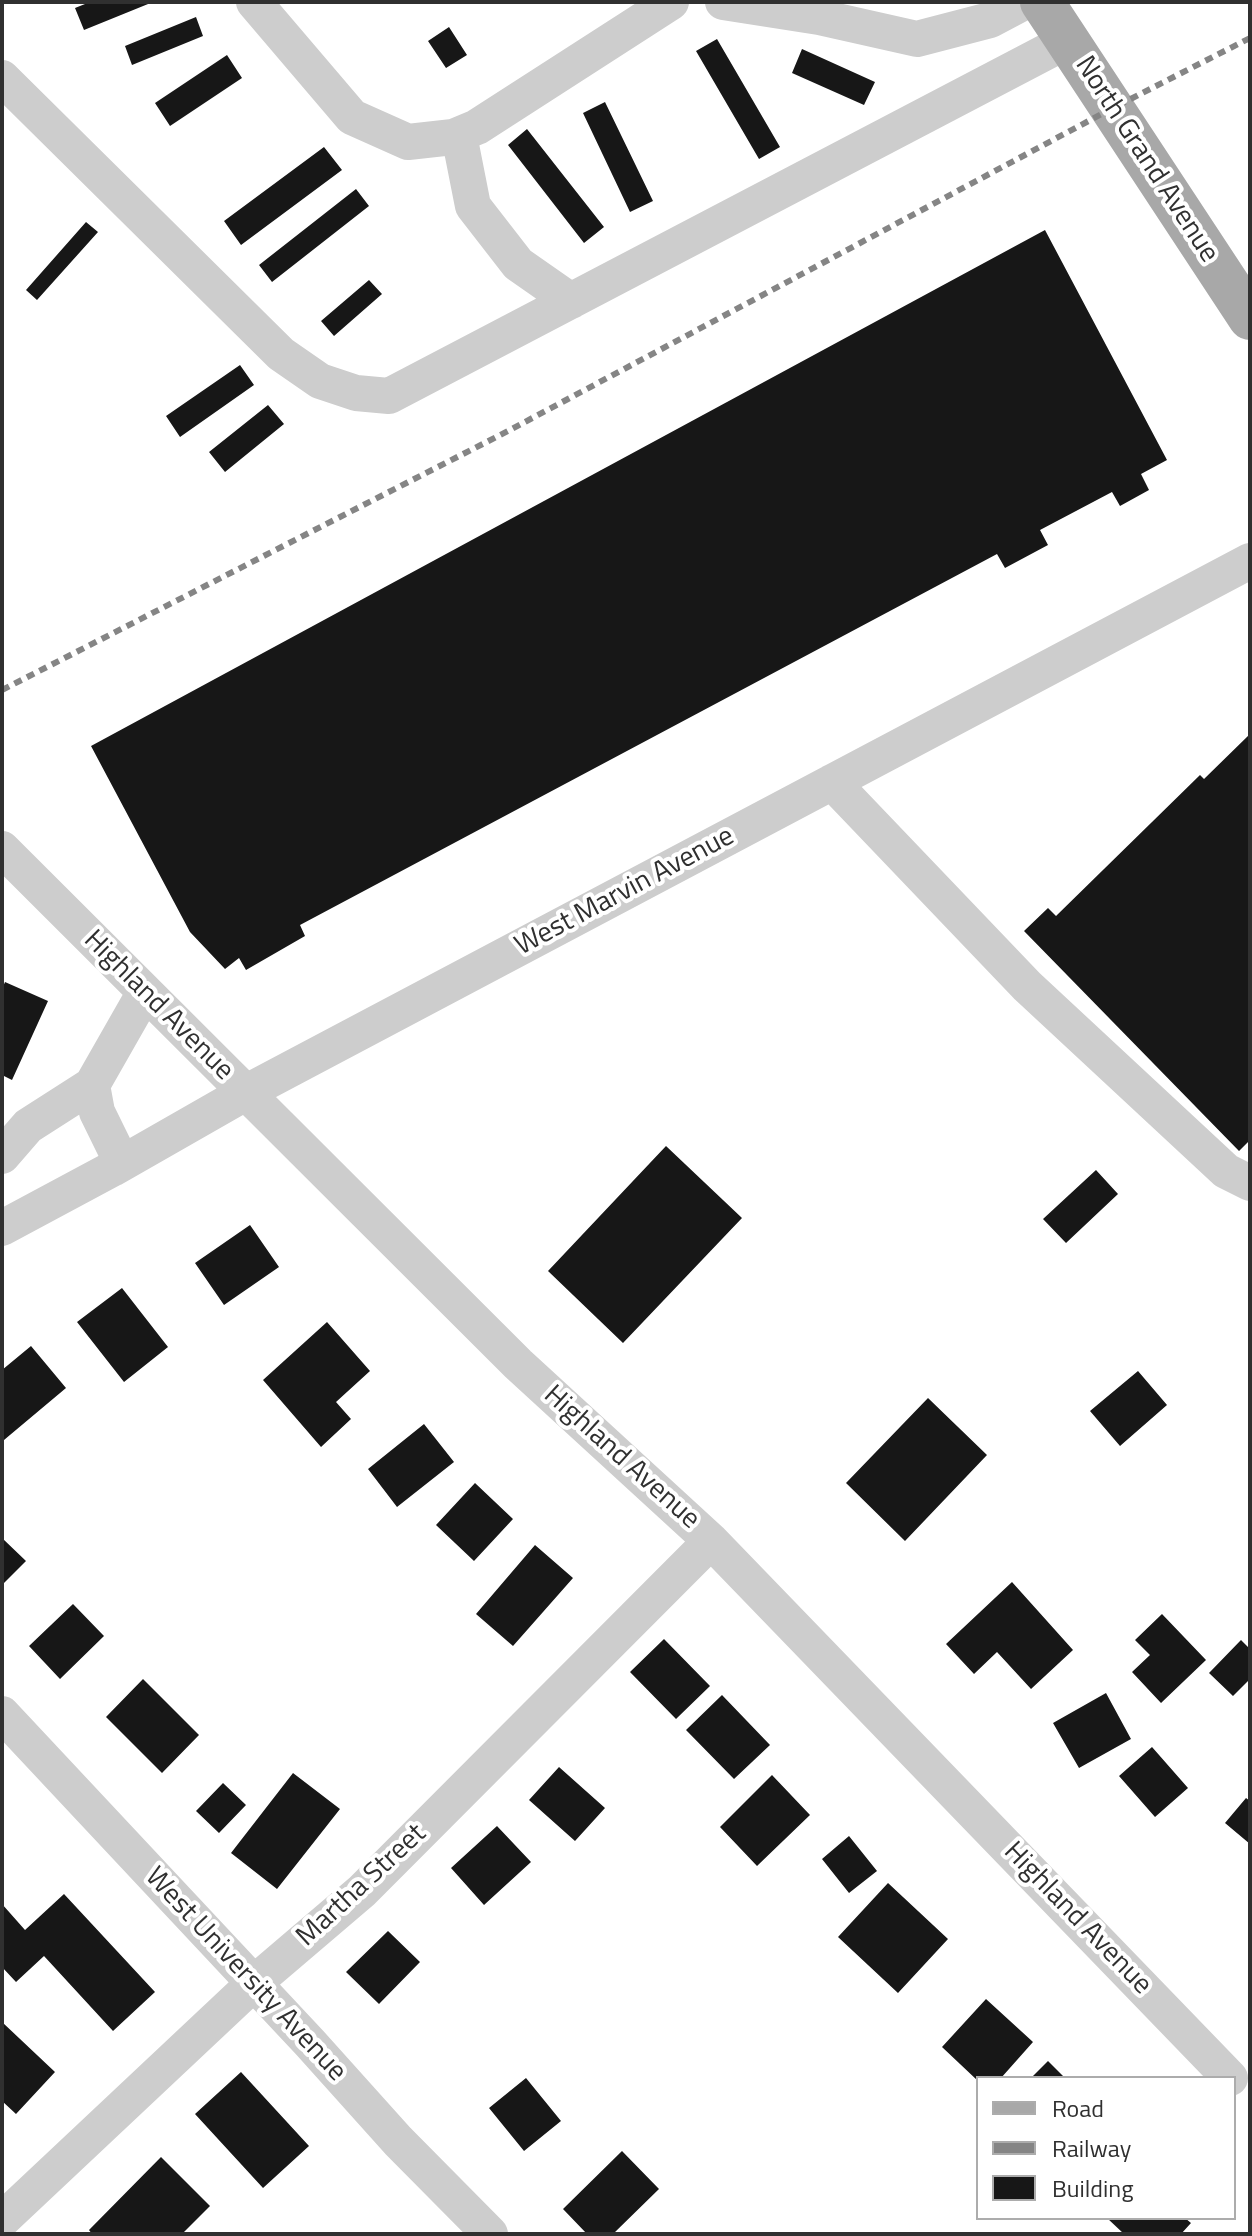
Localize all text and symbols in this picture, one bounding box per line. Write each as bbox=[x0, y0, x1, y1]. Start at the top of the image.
street label: North Grand Avenue bbox=[1067, 51, 1225, 269]
street label: West Marvin Avenue bbox=[510, 820, 740, 964]
street label: Highland Avenue bbox=[76, 924, 240, 1088]
street label: Highland Avenue bbox=[536, 1379, 706, 1537]
street label: Martha Street bbox=[290, 1818, 434, 1954]
street label: Highland Avenue bbox=[996, 1836, 1158, 2002]
street label: West University Avenue bbox=[137, 1861, 353, 2089]
legend bbox=[976, 2076, 1236, 2220]
text: Road bbox=[1052, 2090, 1104, 2126]
text: Railway bbox=[1052, 2130, 1131, 2166]
text: Building bbox=[1052, 2170, 1134, 2206]

